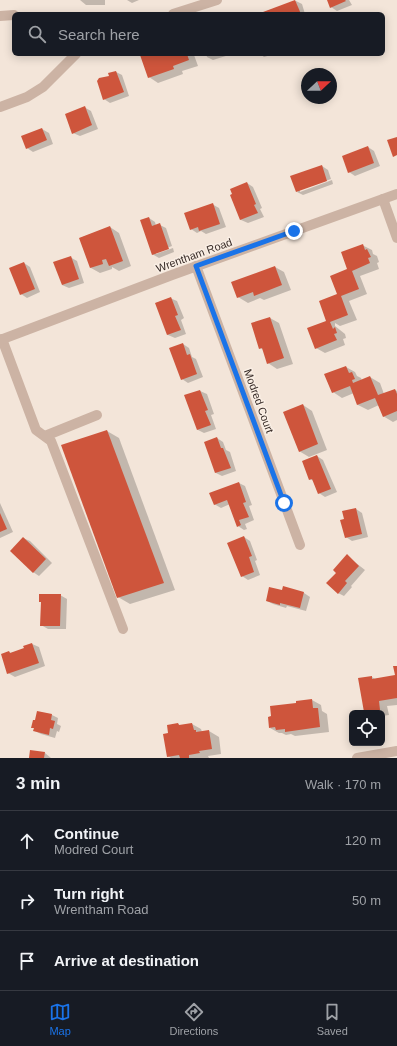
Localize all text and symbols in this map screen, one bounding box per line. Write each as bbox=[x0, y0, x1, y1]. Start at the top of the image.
search box bbox=[12, 12, 385, 56]
icon: search bbox=[26, 23, 48, 45]
text: Search here bbox=[58, 26, 140, 43]
north arrow bbox=[301, 68, 337, 104]
route end bbox=[285, 222, 303, 240]
street label: Wrentham Road bbox=[154, 236, 234, 274]
street label: Modred Court bbox=[242, 367, 276, 435]
route start bbox=[275, 494, 293, 512]
map controls bbox=[349, 710, 385, 746]
button: locate bbox=[349, 710, 385, 746]
text: 3 min bbox=[16, 774, 60, 793]
text: Walk · 170 m bbox=[305, 777, 381, 792]
text: Continue bbox=[54, 825, 119, 842]
icon: ahead bbox=[16, 830, 38, 852]
text: 120 m bbox=[345, 833, 381, 848]
text: Modred Court bbox=[54, 842, 133, 857]
text: Turn right bbox=[54, 885, 124, 902]
icon: right bbox=[16, 890, 38, 912]
text: 50 m bbox=[352, 893, 381, 908]
text: Wrentham Road bbox=[54, 902, 148, 917]
icon: arrive bbox=[16, 950, 38, 972]
text: Arrive at destination bbox=[54, 952, 199, 969]
tab: Map bbox=[49, 1001, 71, 1037]
tab: Directions bbox=[169, 1001, 218, 1037]
tab: Saved bbox=[317, 1001, 348, 1037]

